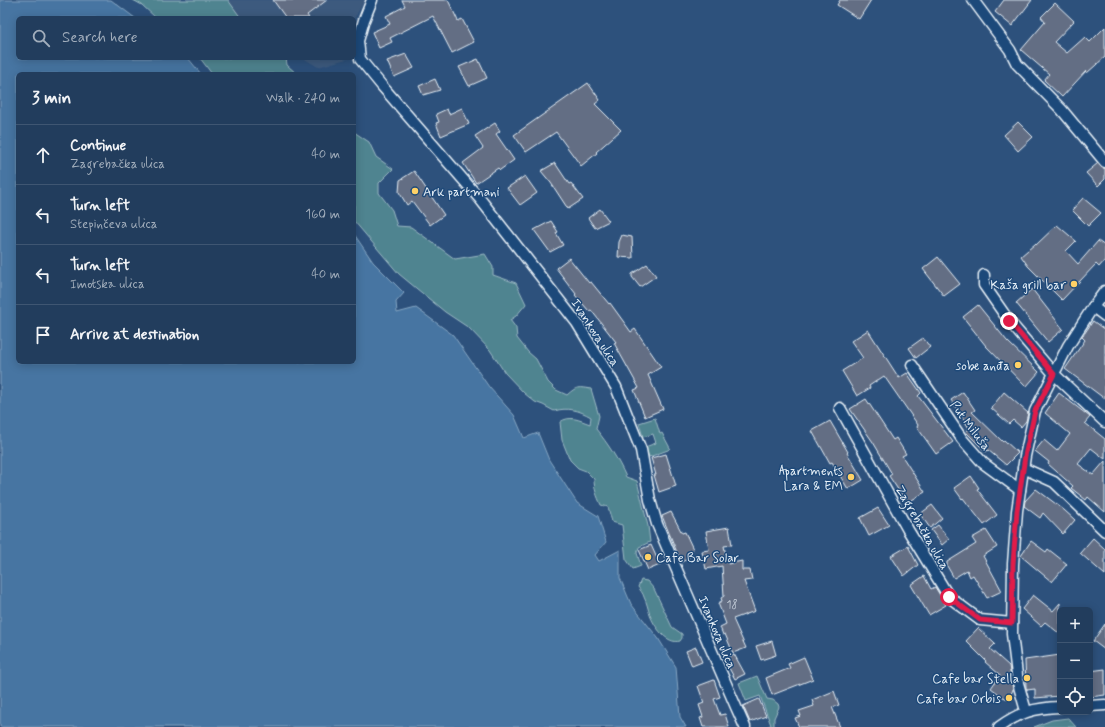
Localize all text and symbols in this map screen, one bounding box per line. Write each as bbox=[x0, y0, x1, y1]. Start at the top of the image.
search box bbox=[16, 16, 356, 60]
icon: search bbox=[30, 27, 52, 49]
text: Search here bbox=[62, 28, 138, 48]
text: 3 min bbox=[32, 87, 71, 109]
text: Walk · 240 m bbox=[266, 90, 340, 107]
text: Continue bbox=[70, 136, 126, 156]
icon: ahead bbox=[32, 144, 54, 166]
text: 40 m bbox=[311, 146, 340, 163]
text: Zagrebačka ulica bbox=[70, 156, 165, 173]
place label: Ark partmani bbox=[423, 184, 500, 201]
marker: Ark partmani bbox=[410, 186, 420, 196]
text: Turn left bbox=[70, 196, 130, 216]
icon: left bbox=[32, 204, 54, 226]
text: 160 m bbox=[305, 206, 340, 223]
text: Stepinčeva ulica bbox=[70, 216, 157, 233]
text: Turn left bbox=[70, 256, 130, 276]
icon: left bbox=[32, 264, 54, 286]
text: 40 m bbox=[311, 266, 340, 283]
text: Imotska ulica bbox=[70, 276, 145, 293]
place label: Kaša grill bar bbox=[990, 277, 1067, 294]
marker: Kaša grill bar bbox=[1069, 279, 1079, 289]
street label: Ivankova ulica bbox=[567, 296, 623, 370]
route end bbox=[1000, 312, 1018, 330]
icon: arrive bbox=[32, 324, 54, 346]
text: Arrive at destination bbox=[70, 325, 199, 345]
place label: sobe anđa bbox=[956, 358, 1010, 375]
marker: sobe anđa bbox=[1013, 360, 1023, 370]
street label: Put Miluša bbox=[945, 397, 994, 455]
place label: Apartments Lara & EM bbox=[779, 463, 843, 495]
marker: Apartments Lara & EM bbox=[846, 472, 856, 482]
street label: Zagrebačka ulica bbox=[889, 482, 953, 574]
place label: Cafe Bar Solar bbox=[656, 550, 740, 567]
marker: Cafe Bar Solar bbox=[643, 552, 653, 562]
route start bbox=[940, 588, 958, 606]
street label: Ivankova ulica bbox=[694, 594, 740, 672]
house number: 18 bbox=[727, 598, 737, 612]
map controls bbox=[1057, 607, 1093, 715]
button: + bbox=[1057, 607, 1093, 643]
button: − bbox=[1057, 643, 1093, 679]
place label: Cafe bar Stella bbox=[932, 671, 1019, 688]
marker: Cafe bar Stella bbox=[1022, 673, 1032, 683]
button: locate bbox=[1057, 679, 1093, 715]
place label: Cafe bar Orbis bbox=[916, 691, 1001, 708]
marker: Cafe bar Orbis bbox=[1004, 693, 1014, 703]

